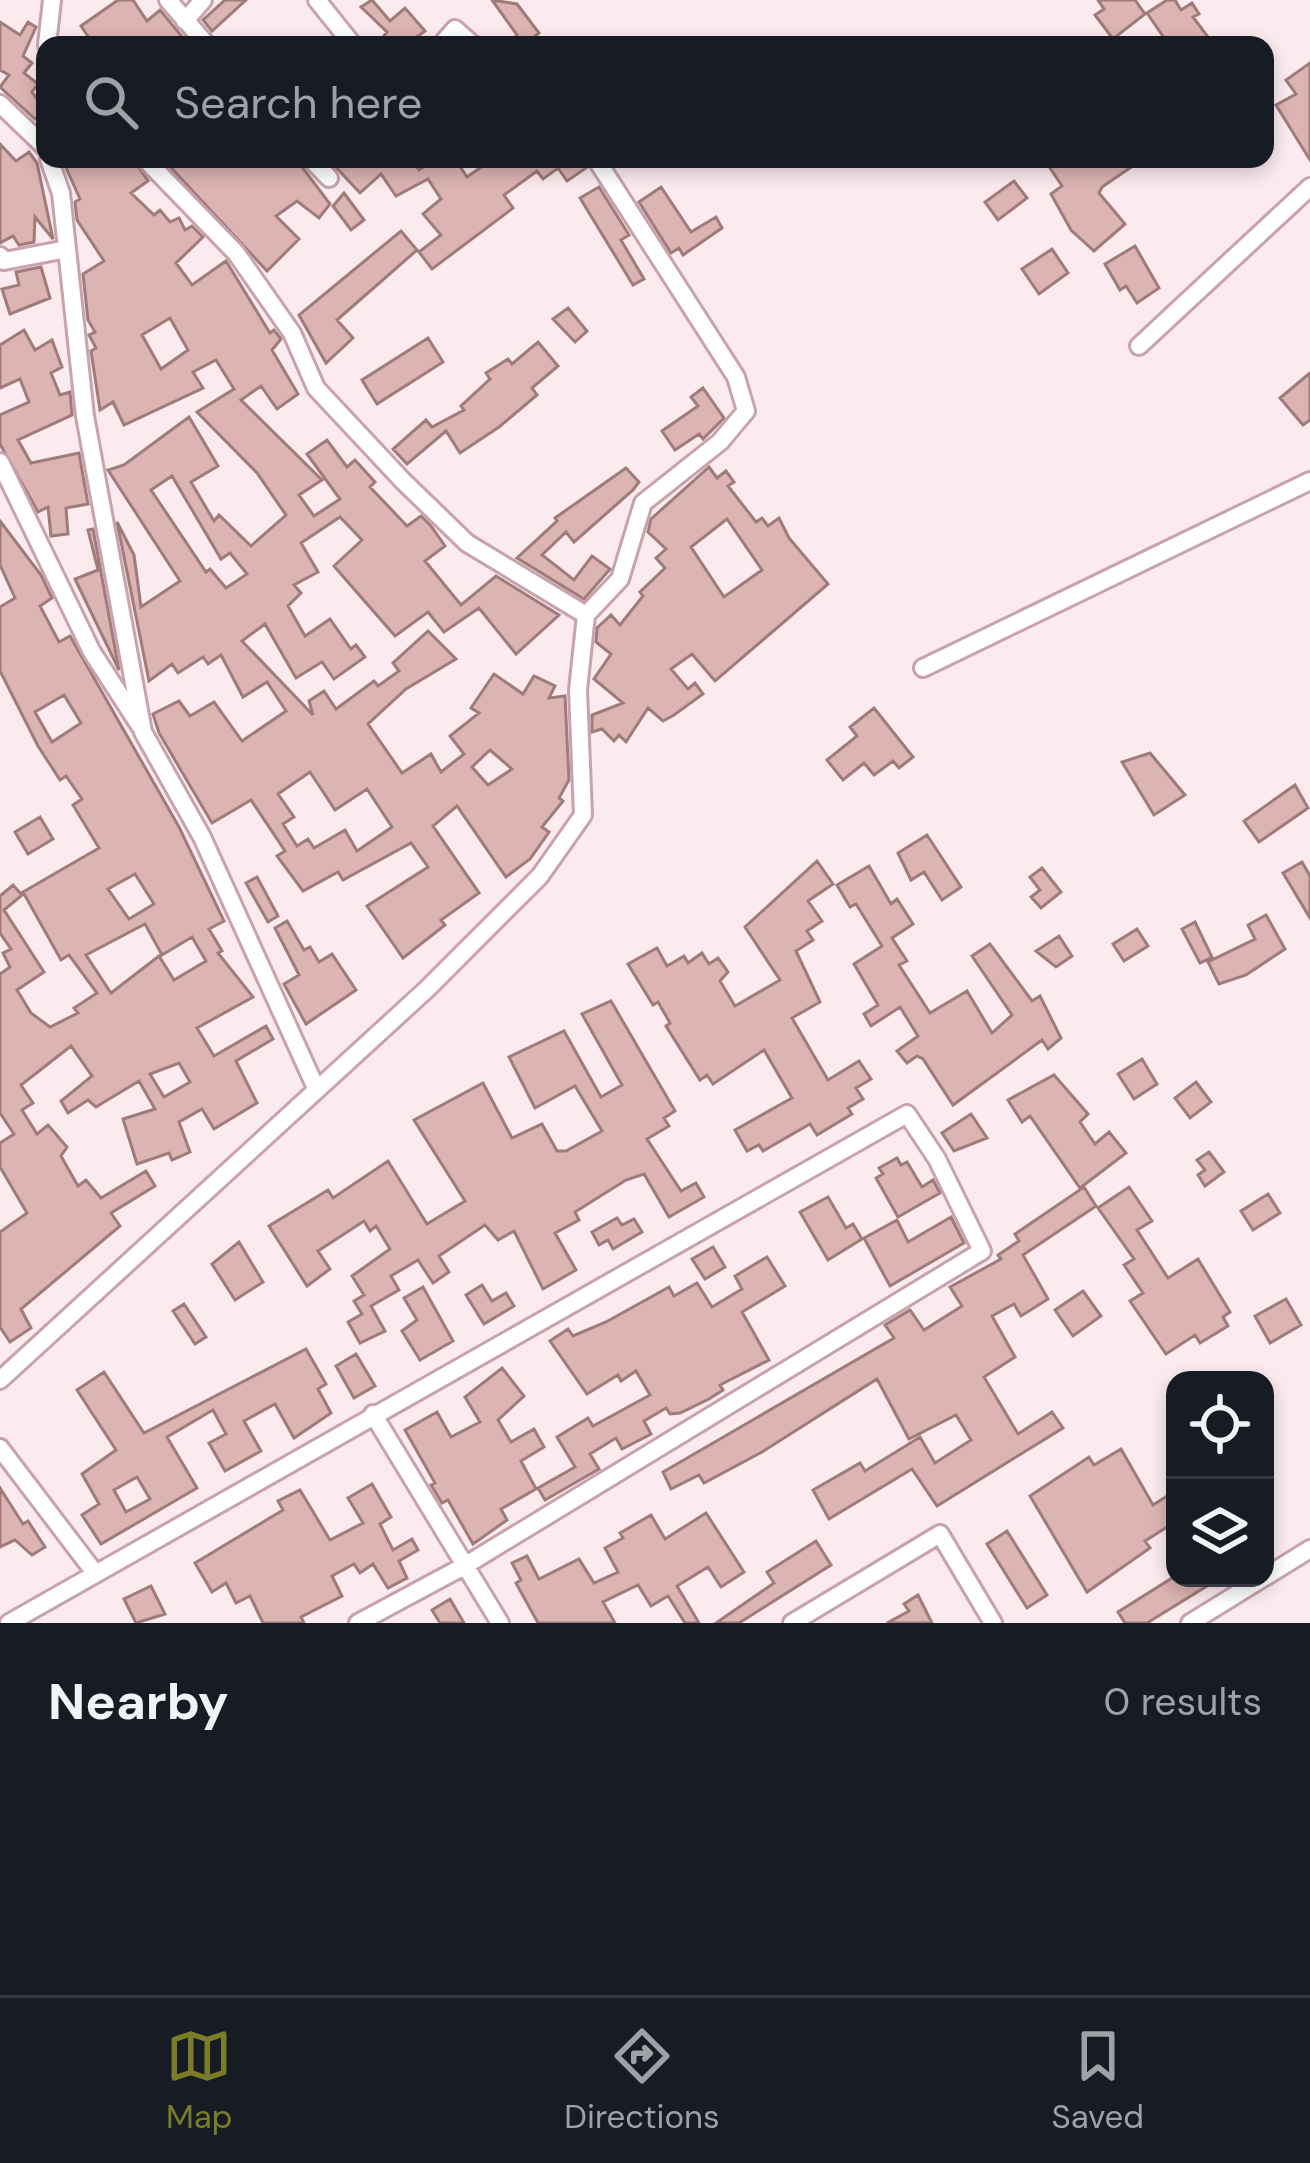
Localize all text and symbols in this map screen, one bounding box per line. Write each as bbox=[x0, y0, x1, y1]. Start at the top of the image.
search box bbox=[36, 36, 1274, 168]
icon: search bbox=[78, 69, 144, 135]
text: Search here bbox=[174, 73, 422, 132]
map controls bbox=[1166, 1371, 1274, 1587]
button: locate bbox=[1166, 1371, 1274, 1479]
button: layers bbox=[1166, 1479, 1274, 1587]
text: Nearby bbox=[48, 1668, 229, 1735]
text: 0 results bbox=[1104, 1676, 1262, 1727]
tab: Map bbox=[166, 2023, 232, 2138]
tab: Directions bbox=[564, 2023, 720, 2138]
tab: Saved bbox=[1052, 2023, 1144, 2138]

